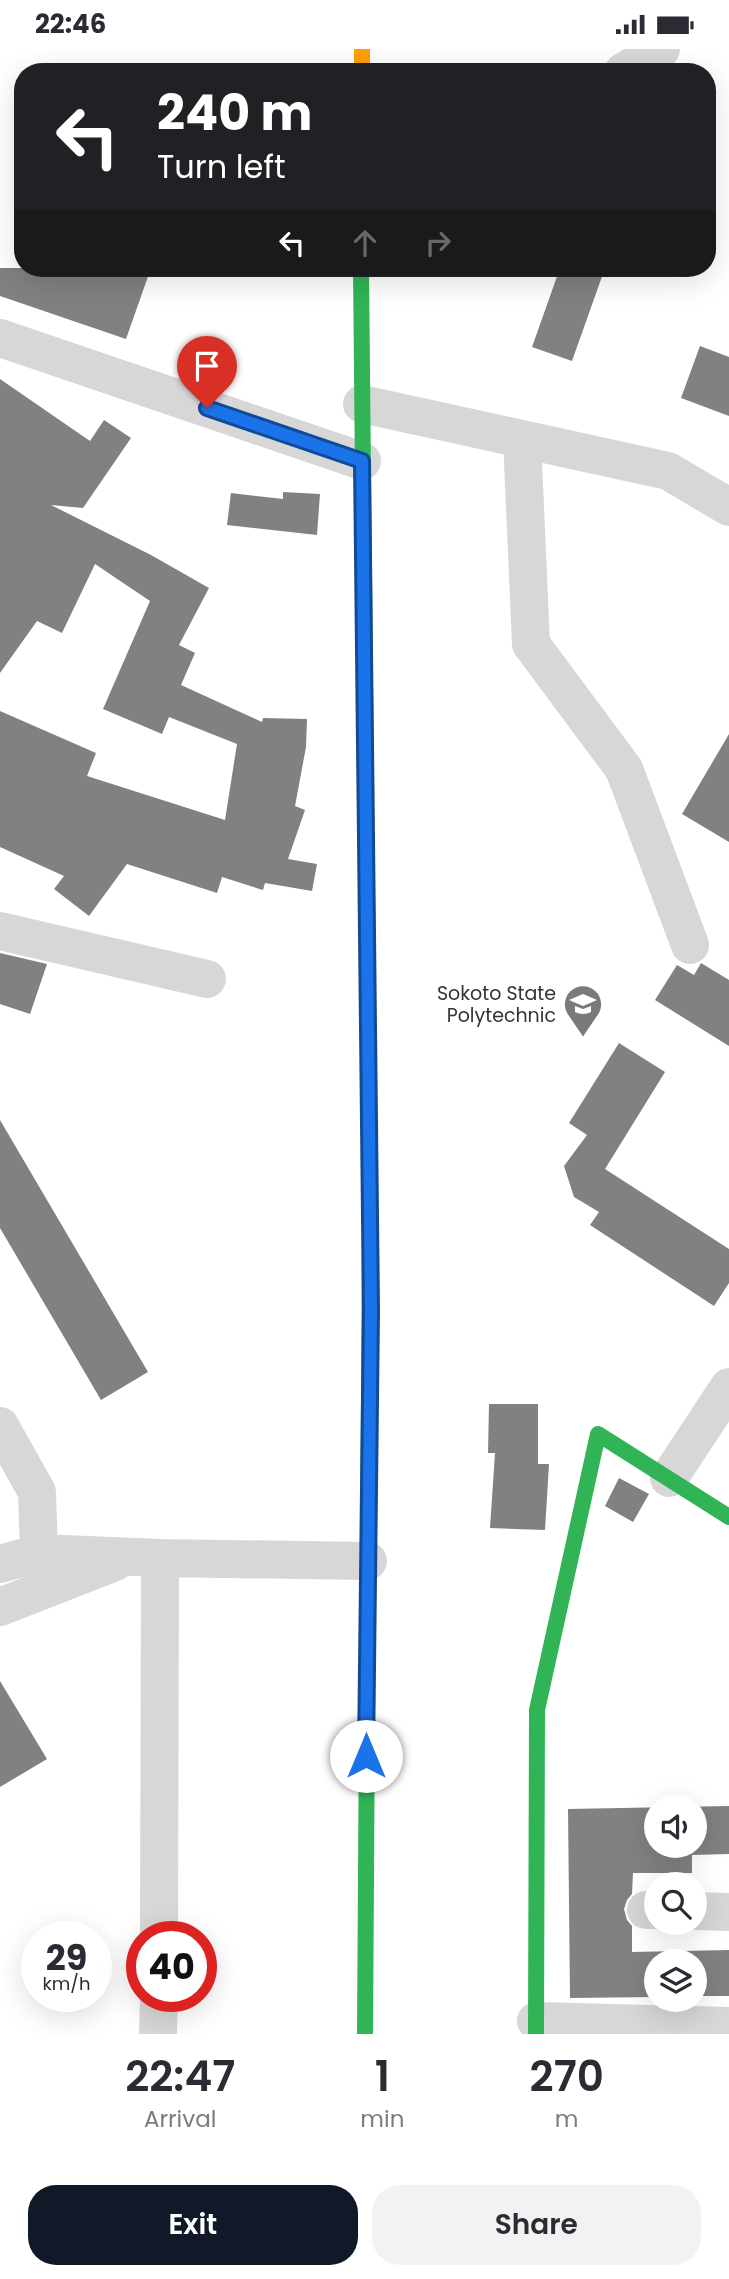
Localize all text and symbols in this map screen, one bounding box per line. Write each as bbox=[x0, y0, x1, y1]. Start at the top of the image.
text: 22:46 bbox=[35, 6, 106, 42]
text: 240 m bbox=[157, 79, 312, 147]
icon: left bbox=[42, 91, 133, 182]
text: Turn left bbox=[157, 144, 286, 189]
icon: left bbox=[273, 224, 311, 262]
icon: ahead bbox=[346, 224, 384, 262]
icon: right bbox=[419, 224, 457, 262]
pin bbox=[177, 336, 237, 408]
icon: arrive bbox=[188, 347, 226, 385]
place label: Sokoto State Polytechnic bbox=[437, 980, 556, 1029]
school or university icon: Sokoto State Polytechnic bbox=[562, 983, 604, 1038]
position arrow bbox=[329, 1719, 403, 1793]
map controls bbox=[644, 1795, 707, 2012]
button: sound bbox=[644, 1795, 707, 1858]
button: search bbox=[644, 1872, 707, 1935]
speed limit sign: 40 bbox=[126, 1921, 217, 2012]
text: 29 bbox=[46, 1933, 87, 1982]
button: layers bbox=[644, 1949, 707, 2012]
text: km/h bbox=[43, 1971, 90, 1996]
text: 22:47 bbox=[125, 2047, 235, 2106]
text: 1 bbox=[375, 2047, 390, 2106]
text: 270 bbox=[530, 2047, 604, 2106]
text: Arrival bbox=[144, 2103, 216, 2135]
text: min bbox=[360, 2103, 404, 2135]
text: m bbox=[555, 2103, 579, 2135]
button: Exit bbox=[28, 2185, 358, 2265]
button: Share bbox=[372, 2185, 701, 2265]

